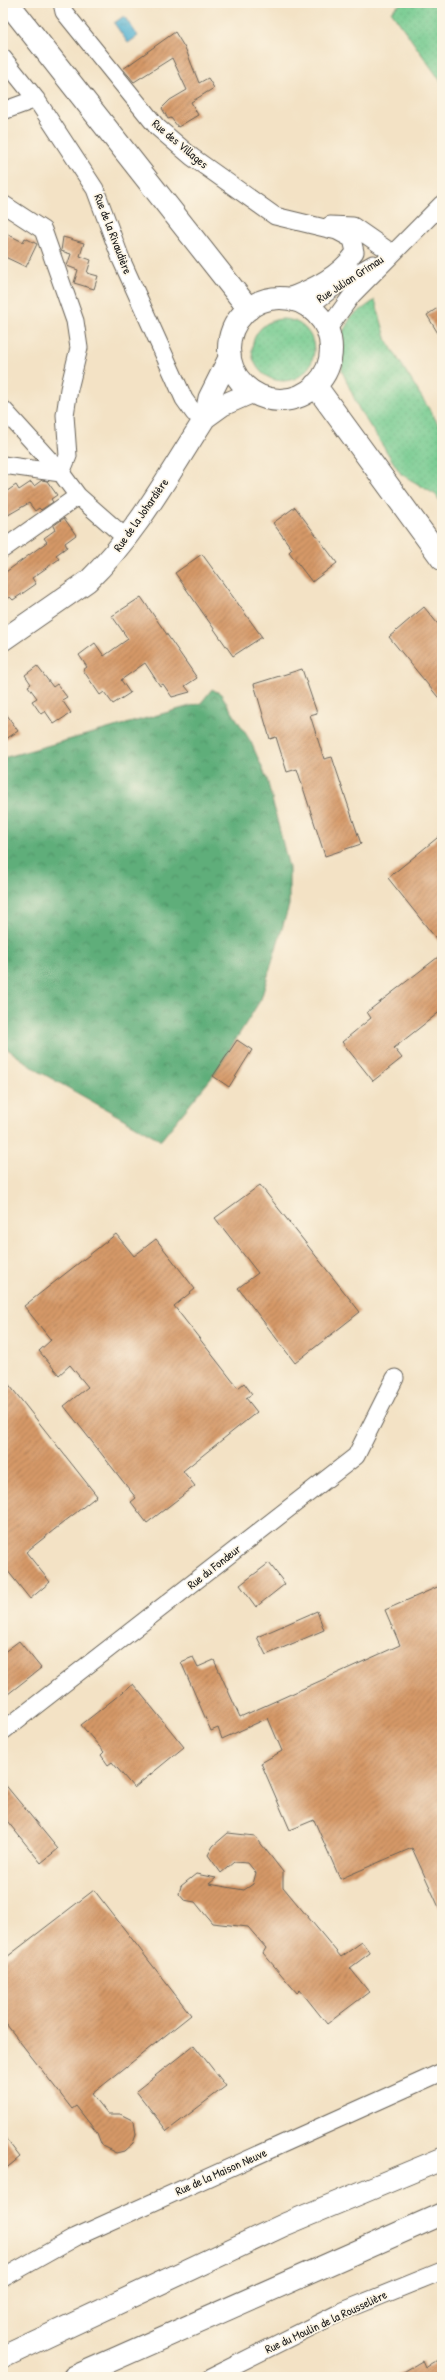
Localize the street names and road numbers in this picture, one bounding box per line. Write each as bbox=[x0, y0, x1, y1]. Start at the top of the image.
street label: Rue des Villages bbox=[149, 115, 212, 172]
street label: Rue de la Rivaudière bbox=[90, 191, 137, 277]
street label: Rue Julian Grimau bbox=[313, 251, 387, 307]
street label: Rue de la Johardière bbox=[109, 475, 172, 555]
street label: Rue du Fondeur bbox=[183, 1540, 244, 1593]
street label: Rue de la Maison Neuve bbox=[172, 2144, 269, 2199]
street label: Rue du Moulin de la Rousselière bbox=[262, 2286, 390, 2357]

